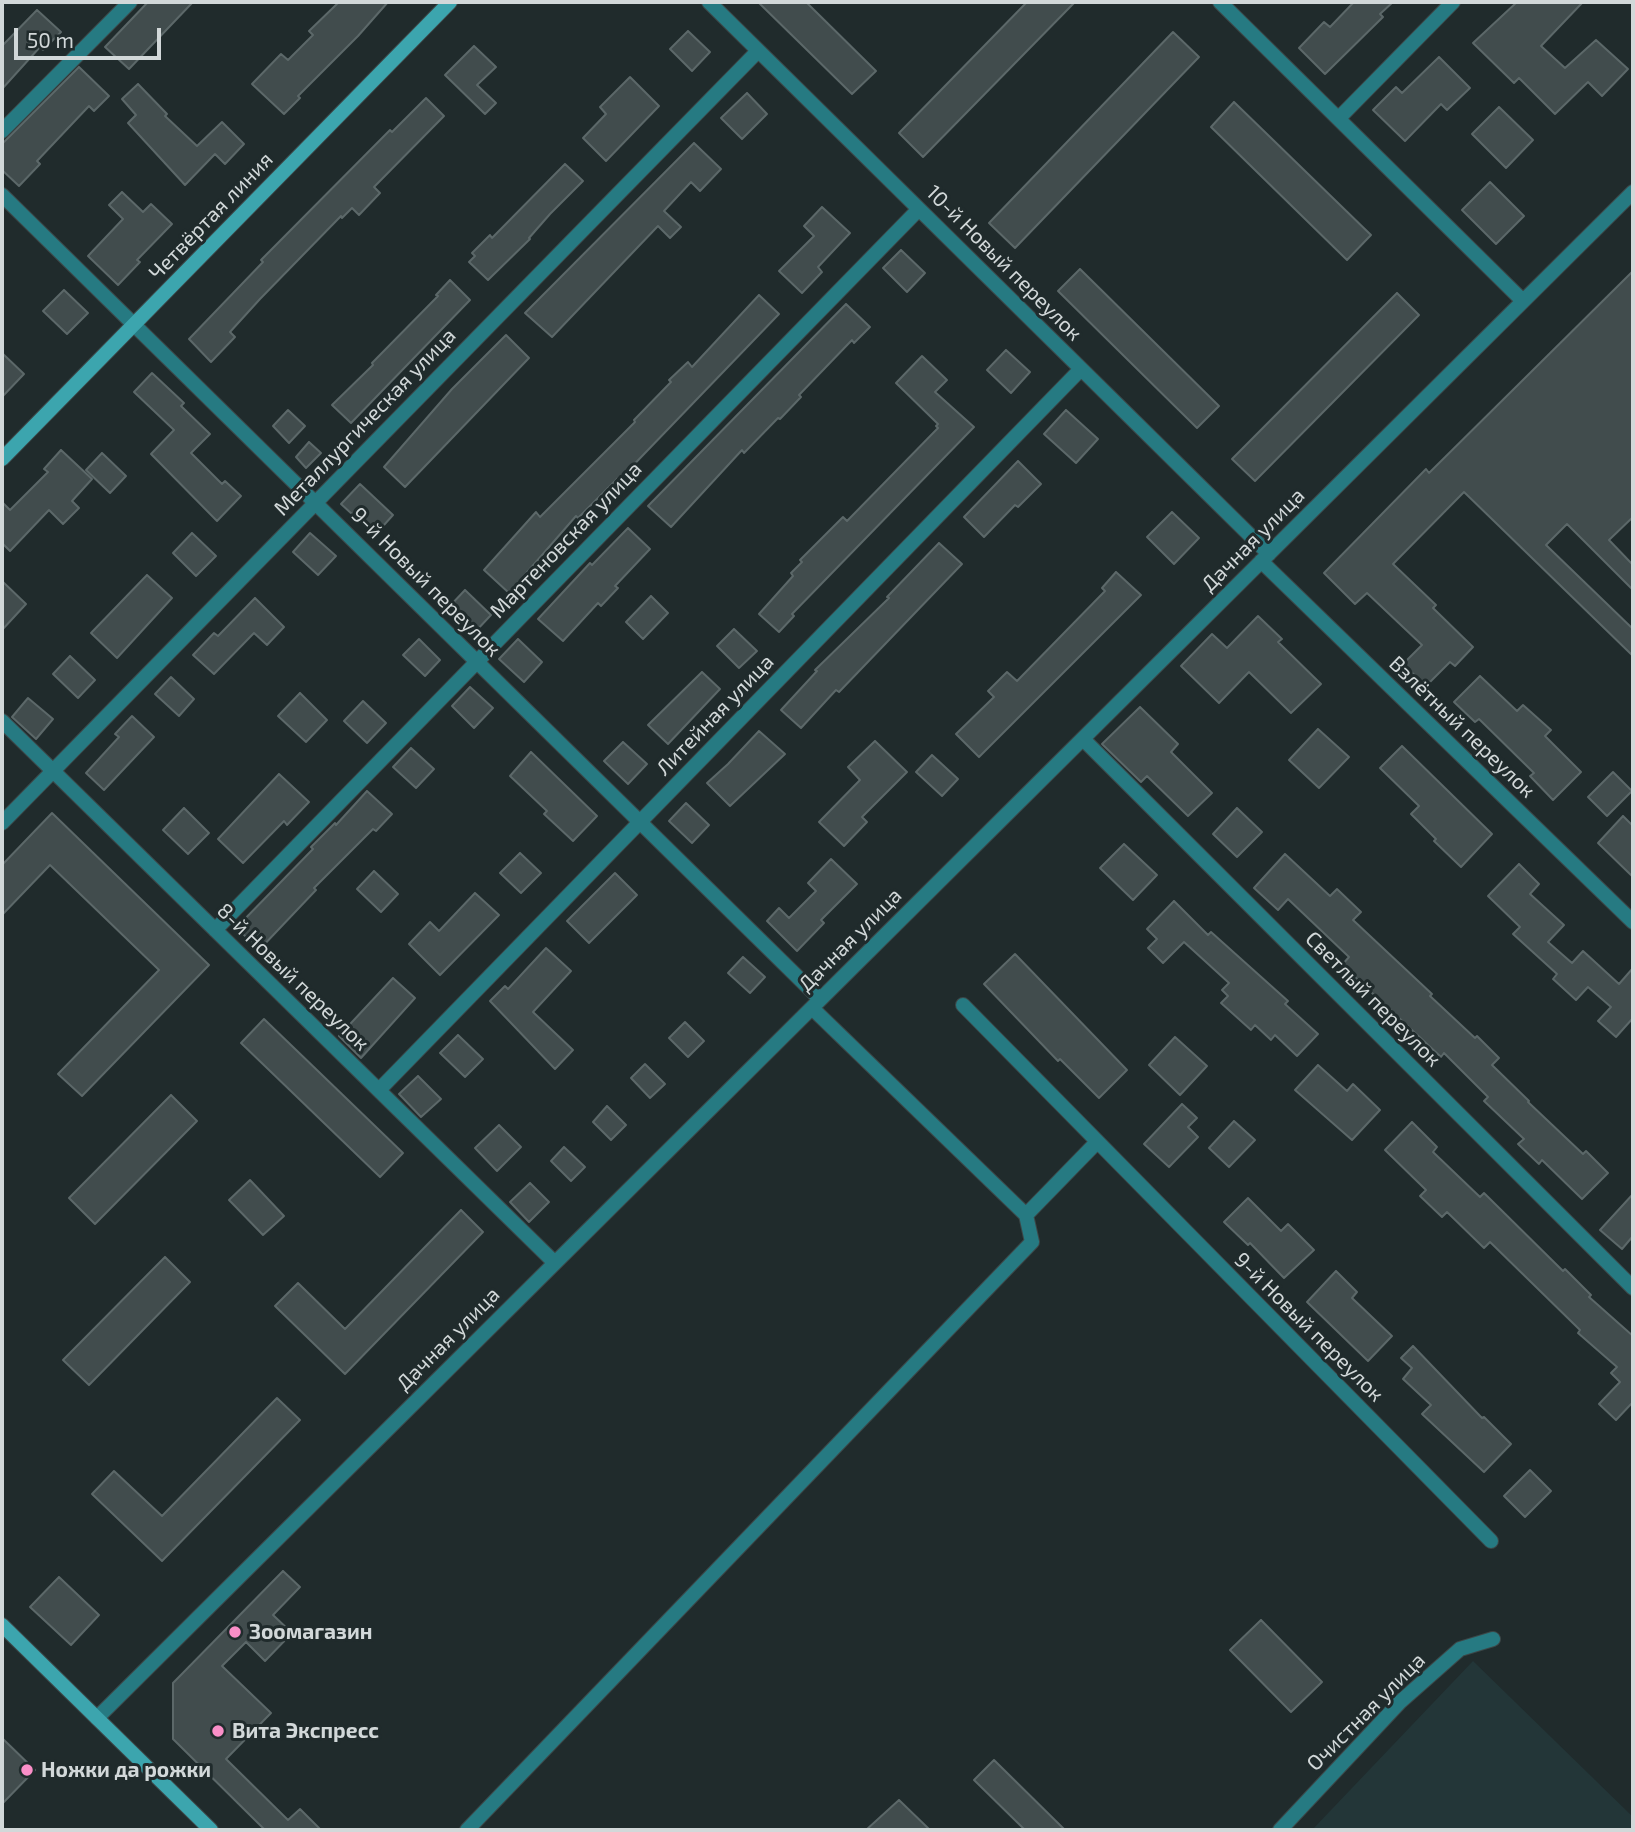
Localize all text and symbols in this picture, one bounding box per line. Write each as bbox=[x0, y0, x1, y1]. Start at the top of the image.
scale bar bbox=[18, 14, 164, 58]
text: 50 m bbox=[27, 27, 74, 52]
street label: Четвёртая линия bbox=[144, 147, 278, 285]
street label: 10-й Новый переулок bbox=[921, 180, 1087, 346]
street label: Металлургическая улица bbox=[269, 323, 461, 521]
street label: Мартеновская улица bbox=[485, 457, 647, 623]
street label: Дачная улица bbox=[1196, 483, 1310, 597]
street label: 9-й Новый переулок bbox=[346, 502, 506, 662]
street label: Литейная улица bbox=[651, 649, 779, 781]
street label: Взлётный переулок bbox=[1384, 651, 1540, 803]
street label: Дачная улица bbox=[793, 883, 907, 997]
street label: 8-й Новый переулок bbox=[212, 898, 374, 1056]
street label: Светлый переулок bbox=[1300, 926, 1446, 1072]
street label: 9-й Новый переулок bbox=[1229, 1247, 1389, 1407]
street label: Дачная улица bbox=[391, 1282, 505, 1396]
place label: Зоомагазин bbox=[249, 1619, 372, 1645]
marker: Зоомагазин bbox=[227, 1624, 243, 1640]
street label: Очистная улица bbox=[1302, 1648, 1430, 1776]
place label: Вита Экспресс bbox=[232, 1718, 379, 1744]
marker: Вита Экспресс bbox=[210, 1723, 226, 1739]
place label: Ножки да рожки bbox=[41, 1757, 211, 1783]
marker: Ножки да рожки bbox=[19, 1762, 35, 1778]

